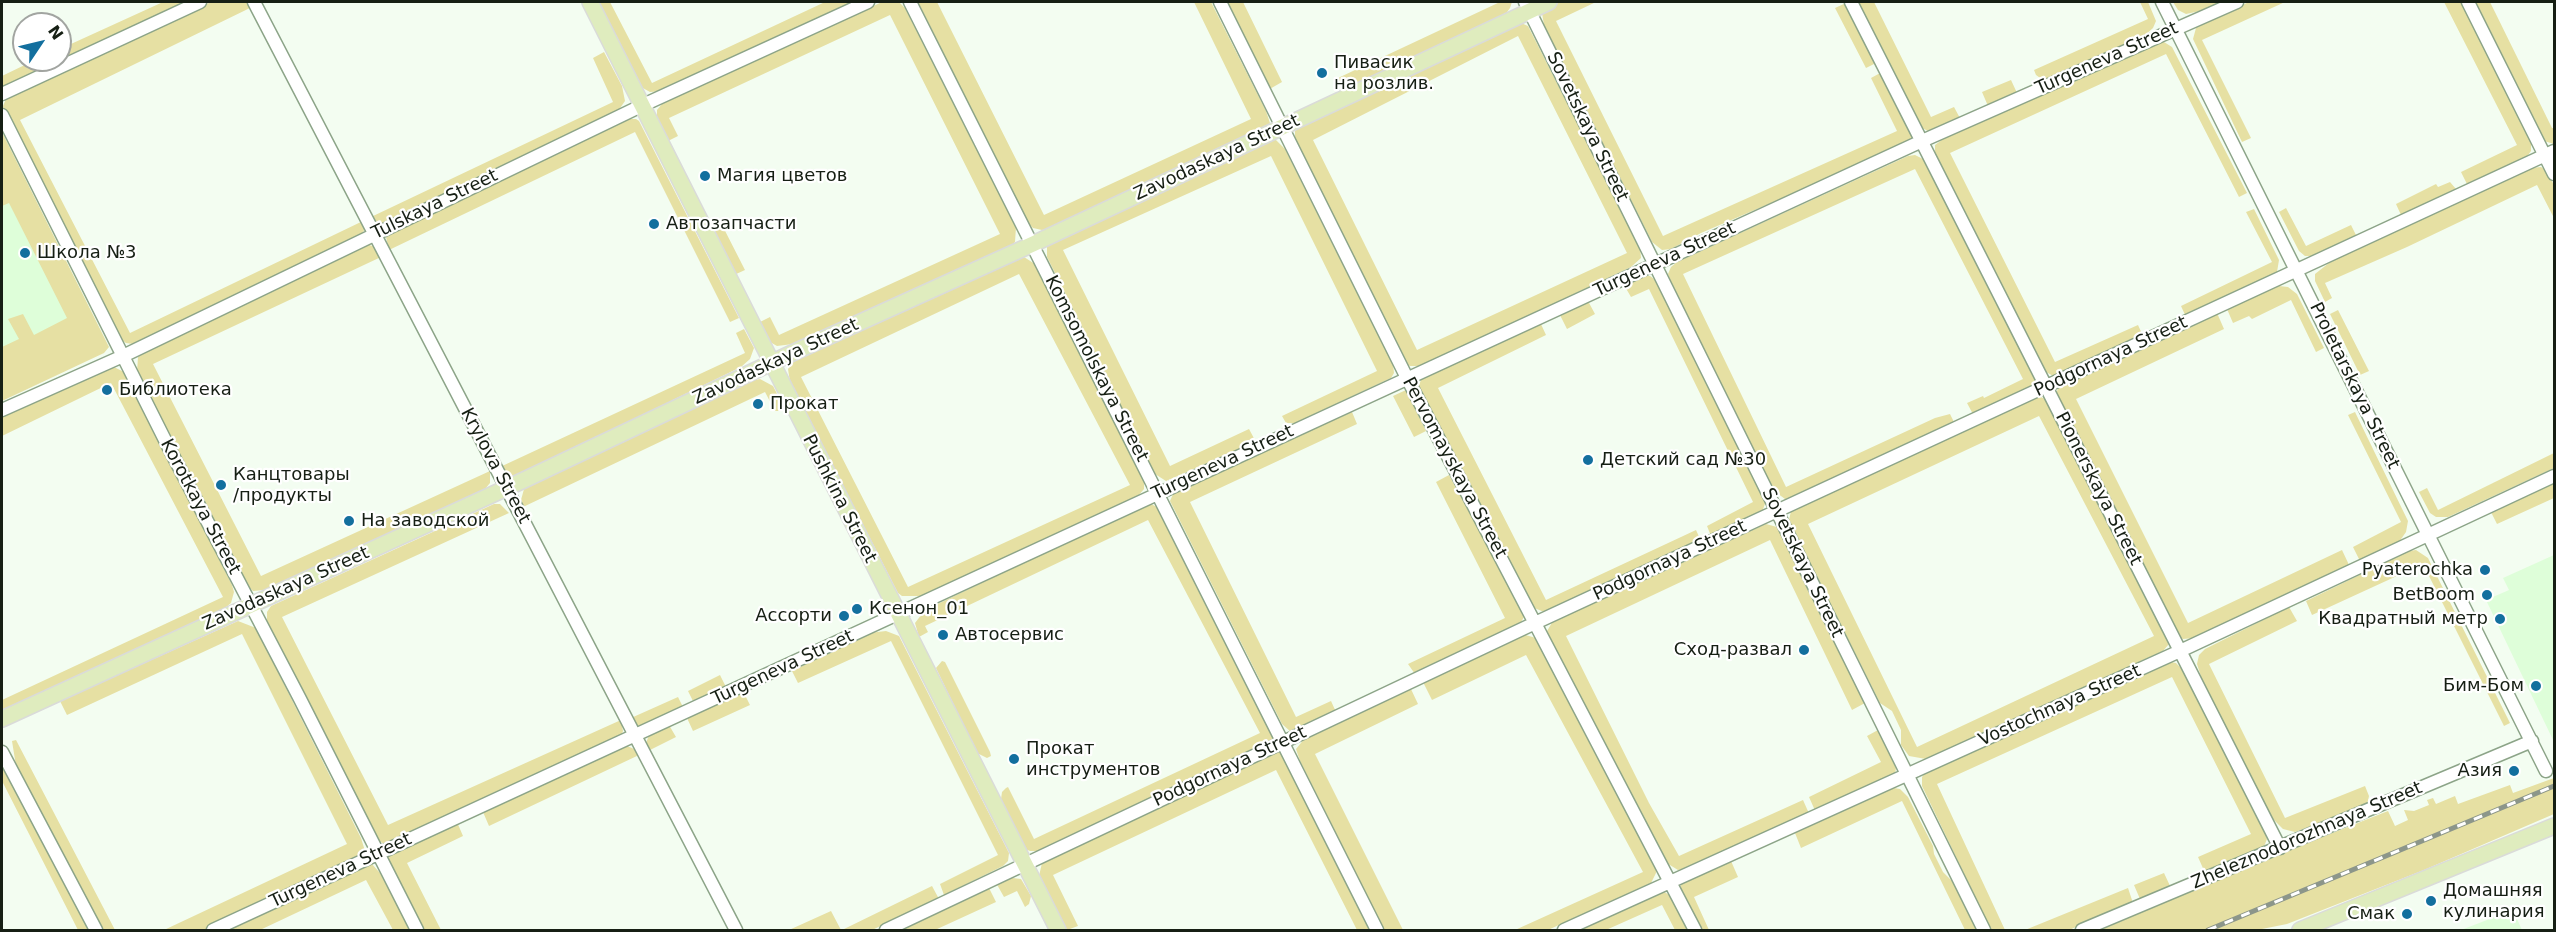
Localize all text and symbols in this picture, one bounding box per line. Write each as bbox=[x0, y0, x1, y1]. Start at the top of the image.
north arrow bbox=[12, 12, 72, 72]
street label: Turgeneva Street bbox=[2032, 18, 2182, 100]
text: N bbox=[44, 22, 67, 43]
street label: Sovetskaya Street bbox=[1541, 49, 1633, 205]
place label: Пивасик на розлив. bbox=[1334, 52, 1434, 94]
marker: Пивасик на розлив. bbox=[1315, 66, 1329, 80]
street label: Zavodaskaya Street bbox=[1131, 110, 1303, 206]
street label: Tulskaya Street bbox=[369, 165, 501, 245]
place label: Магия цветов bbox=[717, 165, 847, 187]
marker: Магия цветов bbox=[698, 169, 712, 183]
place label: Автозапчасти bbox=[666, 213, 797, 235]
marker: Автозапчасти bbox=[647, 217, 661, 231]
street label: Turgeneva Street bbox=[1591, 218, 1739, 302]
place label: Школа №3 bbox=[37, 242, 137, 264]
marker: Школа №3 bbox=[18, 246, 32, 260]
street label: Komsomolskaya Street bbox=[1040, 272, 1152, 466]
street label: Proletarskaya Street bbox=[2304, 299, 2404, 473]
street label: Podgornaya Street bbox=[2031, 312, 2191, 402]
street label: Zavodaskaya Street bbox=[690, 314, 862, 410]
street label: Pervomayskaya Street bbox=[1397, 374, 1511, 562]
place label: Библиотека bbox=[119, 379, 232, 401]
marker: Библиотека bbox=[100, 383, 114, 397]
place label: Прокат bbox=[770, 393, 838, 415]
marker: Прокат bbox=[751, 397, 765, 411]
street label: Krylova Street bbox=[455, 404, 535, 528]
street label: Pionerskaya Street bbox=[2050, 409, 2146, 569]
street label: Turgeneva Street bbox=[1149, 421, 1297, 505]
street label: Pushkina Street bbox=[797, 431, 881, 567]
street label: Korotkaya Street bbox=[155, 436, 245, 578]
place label: Детский сад №30 bbox=[1600, 449, 1766, 471]
marker: Детский сад №30 bbox=[1581, 453, 1595, 467]
place label: Канцтовары /продукты bbox=[233, 464, 350, 506]
marker: Канцтовары /продукты bbox=[214, 478, 228, 492]
street label: Sovetskaya Street bbox=[1756, 485, 1848, 641]
place label: На заводской bbox=[361, 510, 489, 532]
marker: На заводской bbox=[342, 514, 356, 528]
street label: Podgornaya Street bbox=[1590, 516, 1750, 606]
street label: Zavodaskaya Street bbox=[199, 543, 373, 635]
place label: Pyaterochka bbox=[2362, 559, 2473, 581]
marker: Pyaterochka bbox=[2478, 563, 2492, 577]
place label: BetBoom bbox=[2393, 584, 2475, 606]
marker: BetBoom bbox=[2480, 588, 2494, 602]
place label: Ксенон_01 bbox=[869, 598, 969, 620]
marker: Ксенон_01 bbox=[850, 602, 864, 616]
place label: Ассорти bbox=[755, 605, 832, 627]
place label: Квадратный метр bbox=[2318, 608, 2488, 630]
marker: Ассорти bbox=[837, 609, 851, 623]
marker: Квадратный метр bbox=[2493, 612, 2507, 626]
place label: Автосервис bbox=[955, 624, 1064, 646]
street label: Turgeneva Street bbox=[709, 626, 857, 710]
marker: Автосервис bbox=[936, 628, 950, 642]
place label: Сход-развал bbox=[1674, 639, 1792, 661]
marker: Сход-развал bbox=[1797, 643, 1811, 657]
street label: Vostochnaya Street bbox=[1976, 660, 2144, 752]
place label: Бим-Бом bbox=[2443, 675, 2524, 697]
marker: Бим-Бом bbox=[2529, 679, 2543, 693]
street label: Podgornaya Street bbox=[1150, 722, 1310, 812]
place label: Прокат инструментов bbox=[1026, 738, 1160, 780]
marker: Прокат инструментов bbox=[1007, 752, 1021, 766]
place label: Азия bbox=[2458, 760, 2502, 782]
marker: Азия bbox=[2507, 764, 2521, 778]
street label: Zheleznodorozhnaya Street bbox=[2188, 777, 2426, 895]
street label: Turgeneva Street bbox=[267, 829, 415, 913]
place label: Домашняя кулинария bbox=[2443, 880, 2544, 922]
marker: Домашняя кулинария bbox=[2424, 894, 2438, 908]
place label: Смак bbox=[2347, 903, 2395, 925]
marker: Смак bbox=[2400, 907, 2414, 921]

